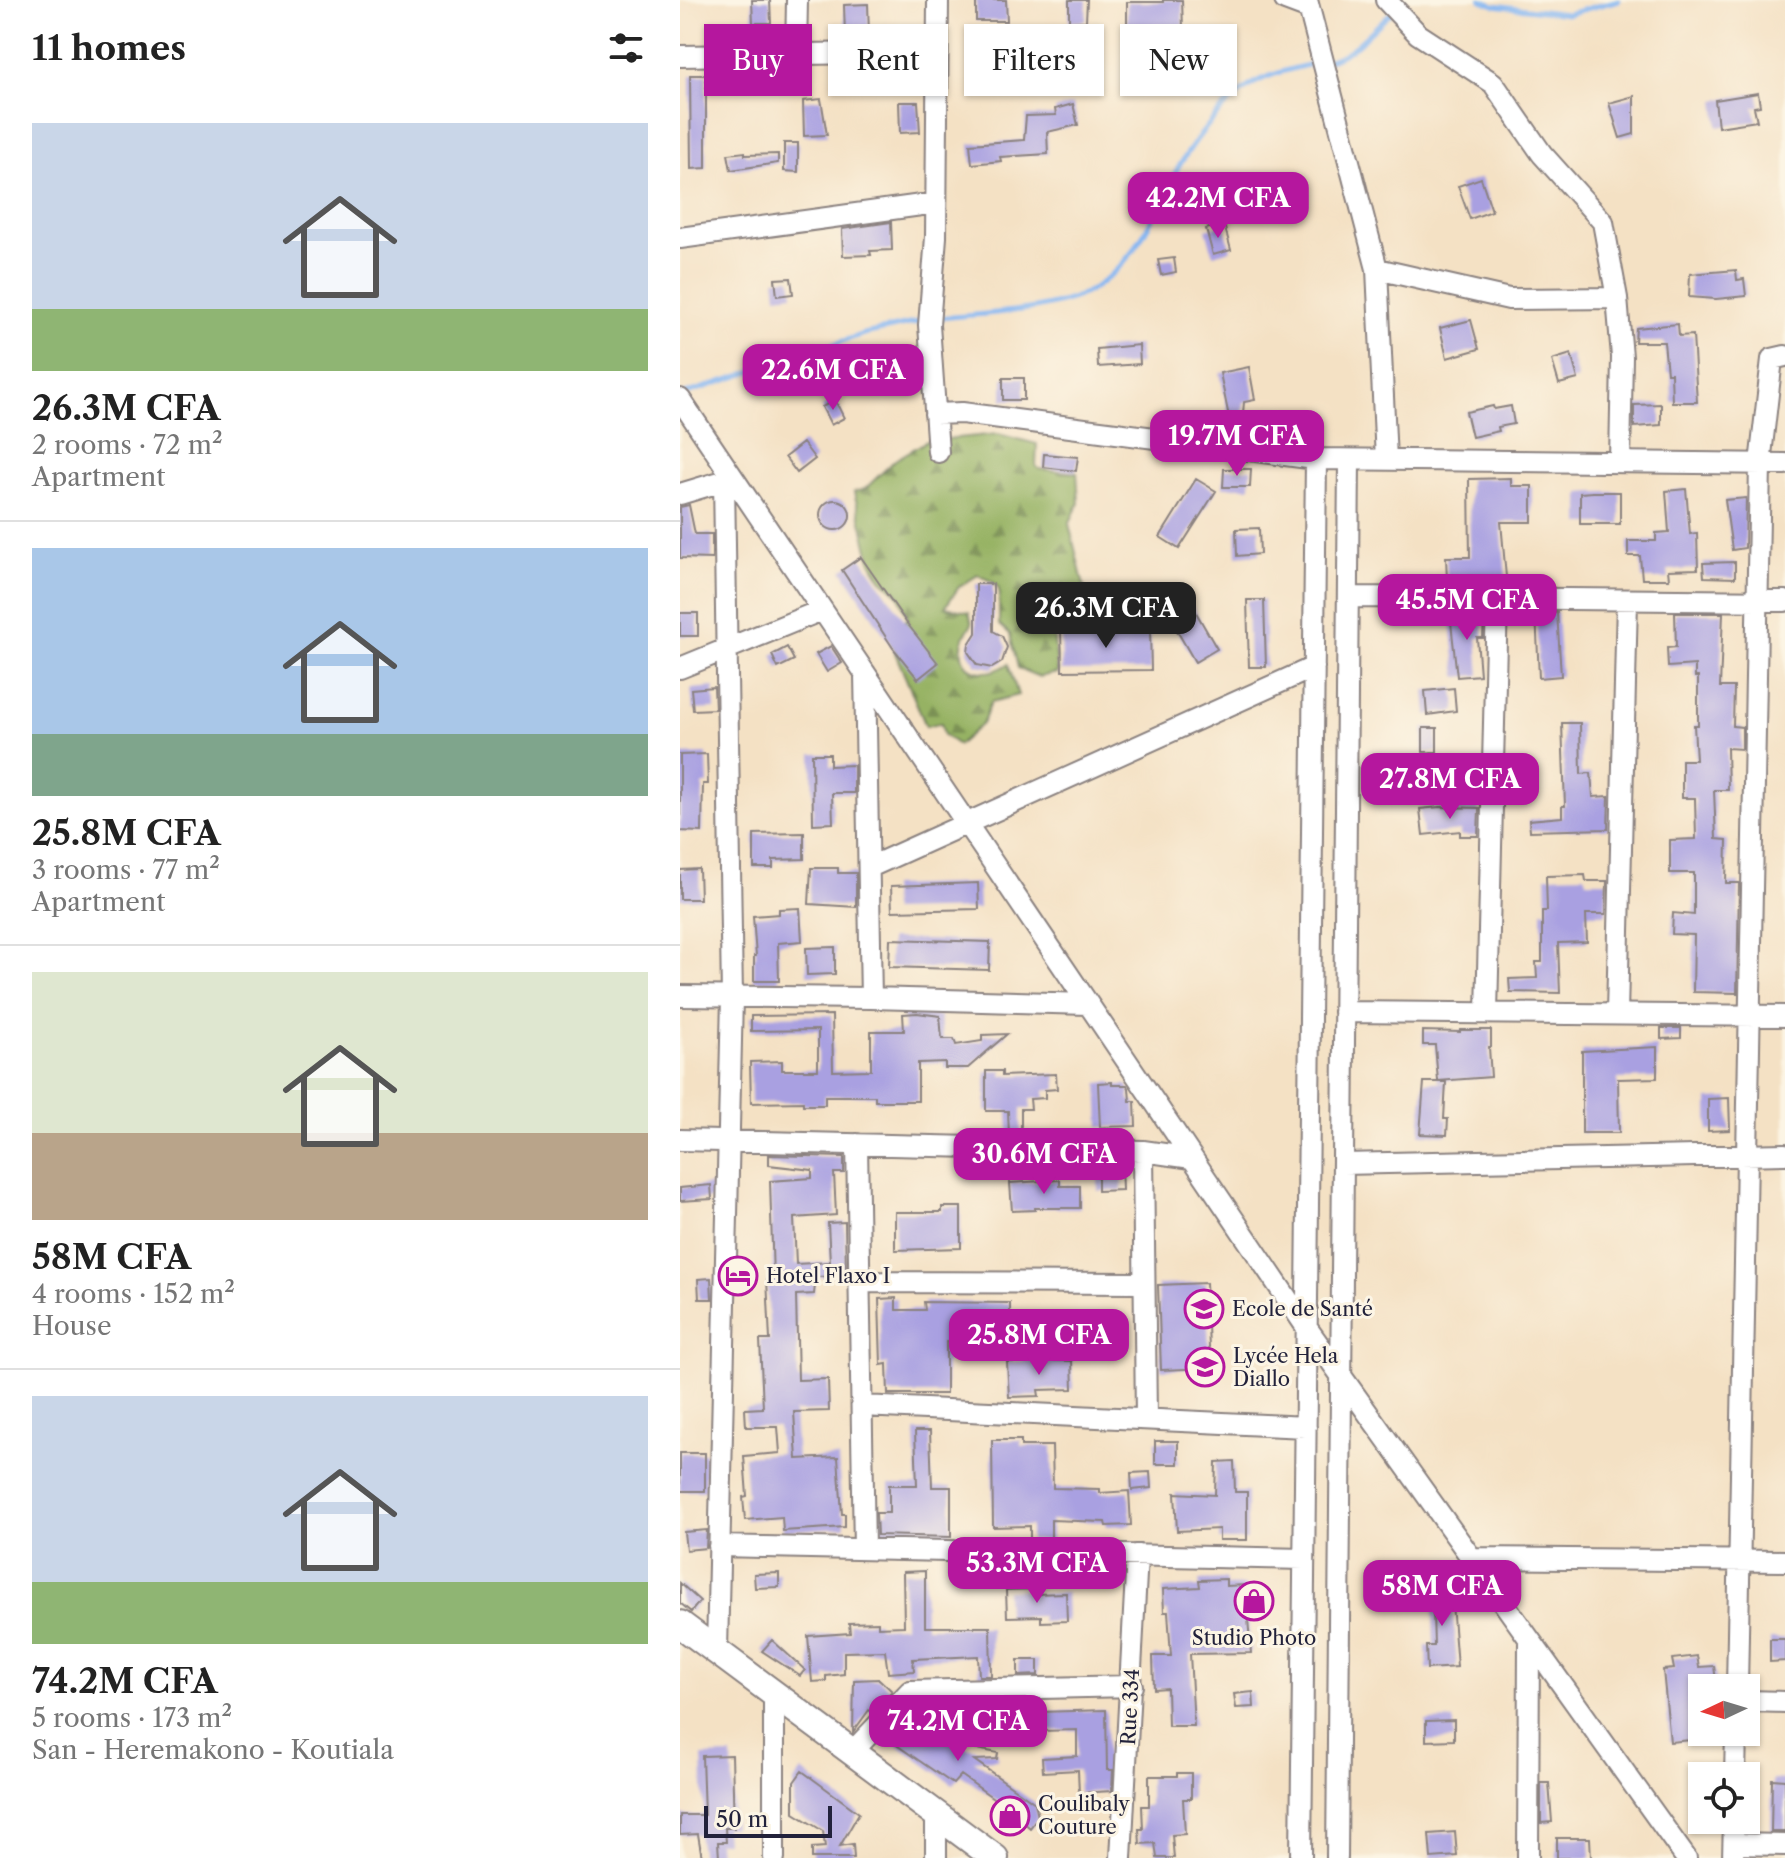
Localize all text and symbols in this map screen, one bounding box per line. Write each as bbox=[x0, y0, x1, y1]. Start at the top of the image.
chip: Buy bbox=[704, 24, 812, 96]
chip: Rent bbox=[828, 24, 948, 96]
chip: Filters bbox=[964, 24, 1104, 96]
chip: New bbox=[1120, 24, 1237, 96]
icon: filters bbox=[604, 26, 648, 70]
text: 11 homes bbox=[32, 27, 186, 69]
pin: 42.2M CFA bbox=[1126, 172, 1310, 240]
icon: home bbox=[268, 175, 412, 319]
text: 42.2M CFA bbox=[1146, 182, 1290, 214]
pin: 22.6M CFA bbox=[741, 344, 925, 412]
text: 22.6M CFA bbox=[761, 354, 905, 386]
text: 26.3M CFA bbox=[32, 387, 220, 429]
pin: 19.7M CFA bbox=[1145, 410, 1329, 478]
text: 19.7M CFA bbox=[1168, 420, 1306, 452]
text: 2 rooms · 72 m² bbox=[32, 429, 223, 461]
text: Apartment bbox=[32, 461, 165, 493]
pin: 45.5M CFA bbox=[1375, 574, 1559, 642]
pin: 26.3M CFA bbox=[1014, 582, 1198, 650]
text: 45.5M CFA bbox=[1396, 584, 1538, 616]
text: 26.3M CFA bbox=[1034, 592, 1178, 624]
icon: home bbox=[268, 600, 412, 744]
pin: 27.8M CFA bbox=[1358, 753, 1542, 821]
text: 27.8M CFA bbox=[1379, 763, 1521, 795]
text: 25.8M CFA bbox=[32, 812, 220, 854]
text: 3 rooms · 77 m² bbox=[32, 854, 220, 886]
text: Apartment bbox=[32, 886, 165, 918]
icon: home bbox=[268, 1024, 412, 1168]
pin: 30.6M CFA bbox=[952, 1128, 1136, 1196]
text: 30.6M CFA bbox=[972, 1138, 1116, 1170]
text: 58M CFA bbox=[32, 1236, 191, 1278]
hotel icon: Hotel Flaxo I bbox=[717, 1255, 759, 1297]
place label: Hotel Flaxo I bbox=[766, 1264, 890, 1288]
text: 4 rooms · 152 m² bbox=[32, 1278, 235, 1310]
school or university icon: Ecole de Santé bbox=[1183, 1288, 1225, 1330]
place label: Ecole de Santé bbox=[1232, 1297, 1373, 1321]
pin: 25.8M CFA bbox=[947, 1309, 1131, 1377]
text: House bbox=[32, 1310, 112, 1342]
text: 25.8M CFA bbox=[967, 1319, 1111, 1351]
place label: Lycée Hela Diallo bbox=[1233, 1344, 1339, 1391]
school or university icon: Lycée Hela Diallo bbox=[1184, 1346, 1226, 1388]
icon: home bbox=[268, 1448, 412, 1592]
pin: 53.3M CFA bbox=[945, 1537, 1129, 1605]
text: 53.3M CFA bbox=[966, 1547, 1108, 1579]
pin: 58M CFA bbox=[1368, 1560, 1516, 1628]
text: 58M CFA bbox=[1381, 1570, 1503, 1602]
shop icon: Studio Photo bbox=[1233, 1580, 1275, 1622]
place label: Studio Photo bbox=[1192, 1626, 1316, 1650]
text: 74.2M CFA bbox=[32, 1660, 218, 1702]
street label: Rue 334 bbox=[1116, 1668, 1144, 1746]
north arrow bbox=[1688, 1674, 1760, 1746]
map controls bbox=[1688, 1674, 1760, 1834]
pin: 74.2M CFA bbox=[866, 1695, 1050, 1763]
text: 5 rooms · 173 m² bbox=[32, 1702, 232, 1734]
text: 74.2M CFA bbox=[887, 1705, 1029, 1737]
text: San - Heremakono - Koutiala bbox=[32, 1734, 394, 1766]
button: locate bbox=[1688, 1762, 1760, 1834]
place label: Coulibaly Couture bbox=[1038, 1792, 1130, 1839]
shop icon: Coulibaly Couture bbox=[989, 1795, 1031, 1837]
scale bar bbox=[704, 1802, 832, 1838]
text: 50 m bbox=[716, 1806, 768, 1833]

